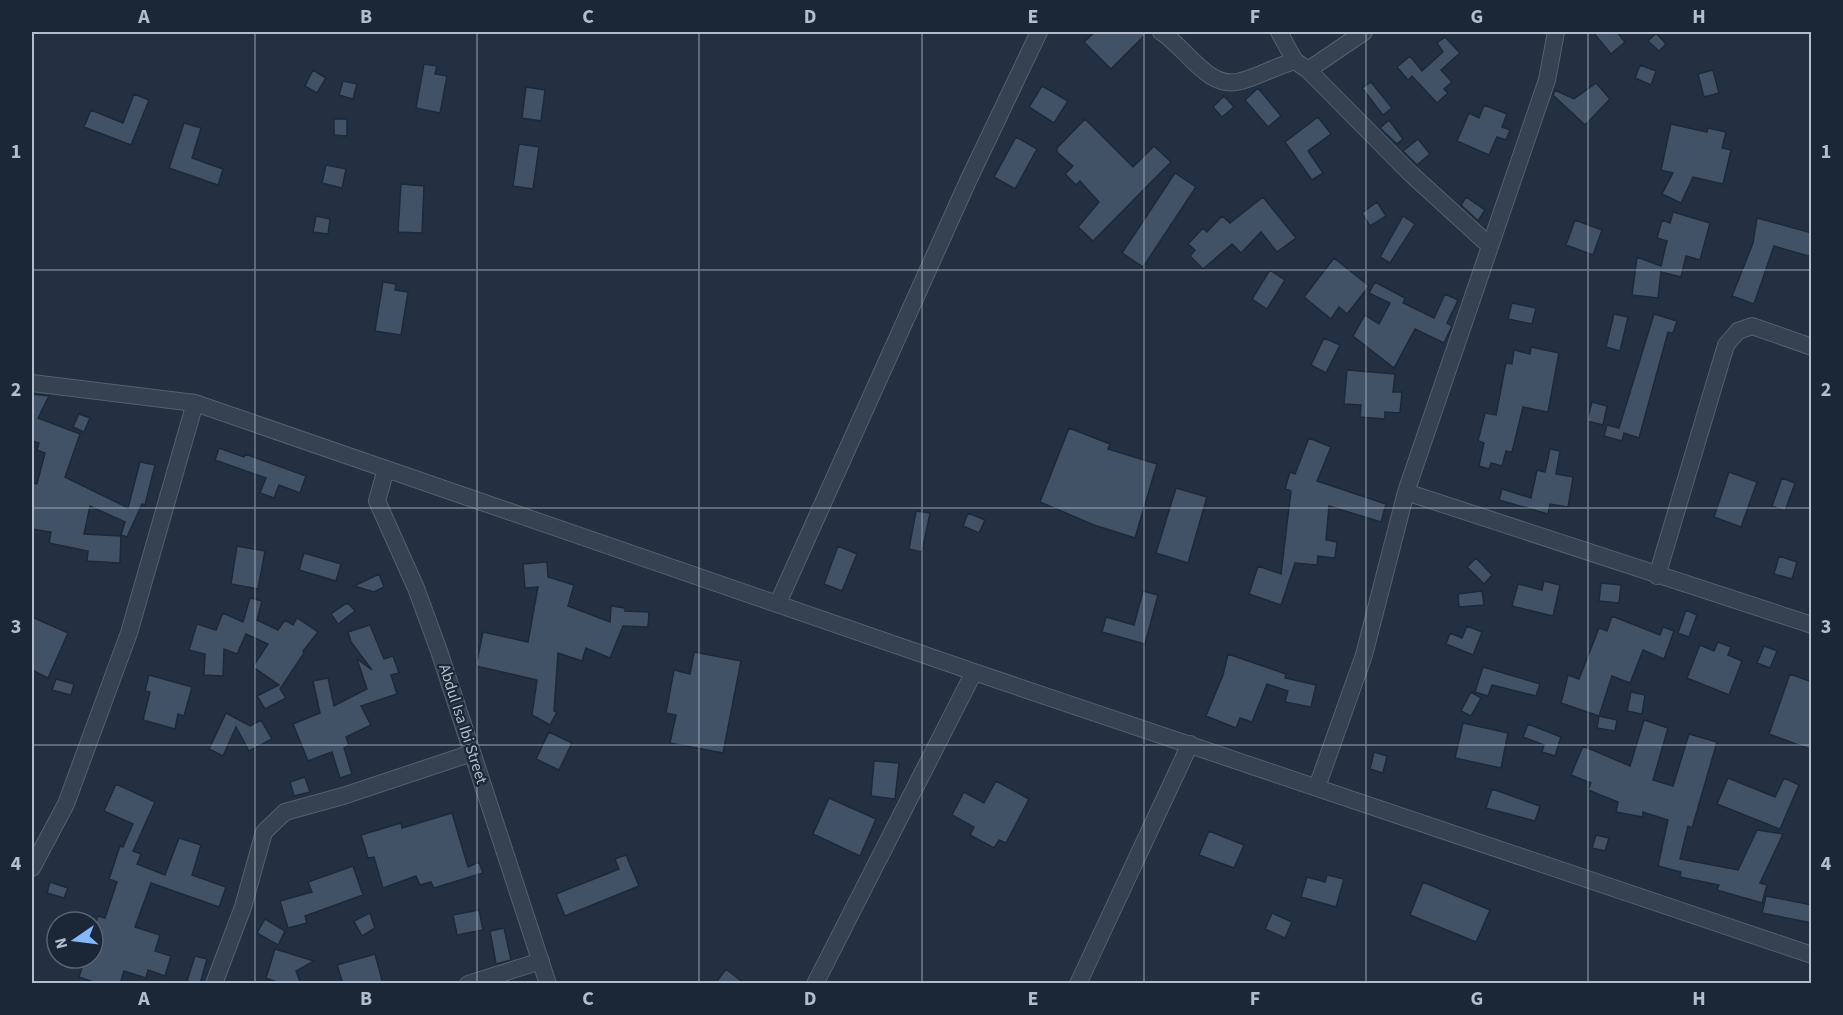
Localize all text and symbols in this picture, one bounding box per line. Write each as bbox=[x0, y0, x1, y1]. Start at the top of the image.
text: A bbox=[137, 3, 150, 31]
text: B bbox=[360, 3, 372, 31]
text: C bbox=[582, 3, 594, 31]
text: D bbox=[804, 3, 816, 31]
text: E bbox=[1028, 3, 1038, 31]
text: F bbox=[1250, 3, 1260, 31]
text: G bbox=[1471, 3, 1483, 31]
text: H bbox=[1692, 3, 1706, 31]
text: 1 bbox=[11, 138, 21, 166]
text: 1 bbox=[1821, 138, 1831, 166]
text: 2 bbox=[11, 376, 21, 404]
text: 2 bbox=[1821, 376, 1831, 404]
text: 3 bbox=[11, 613, 21, 641]
text: 3 bbox=[1821, 613, 1831, 641]
street label: Abdul Isa Ibi Street bbox=[433, 661, 493, 787]
text: 4 bbox=[11, 850, 22, 878]
text: 4 bbox=[1821, 850, 1832, 878]
north arrow bbox=[45, 910, 105, 970]
text: N bbox=[49, 936, 73, 951]
text: A bbox=[137, 985, 150, 1013]
text: B bbox=[360, 985, 372, 1013]
text: C bbox=[582, 985, 594, 1013]
text: D bbox=[804, 985, 816, 1013]
text: E bbox=[1028, 985, 1038, 1013]
text: F bbox=[1250, 985, 1260, 1013]
text: G bbox=[1471, 985, 1483, 1013]
text: H bbox=[1692, 985, 1706, 1013]

